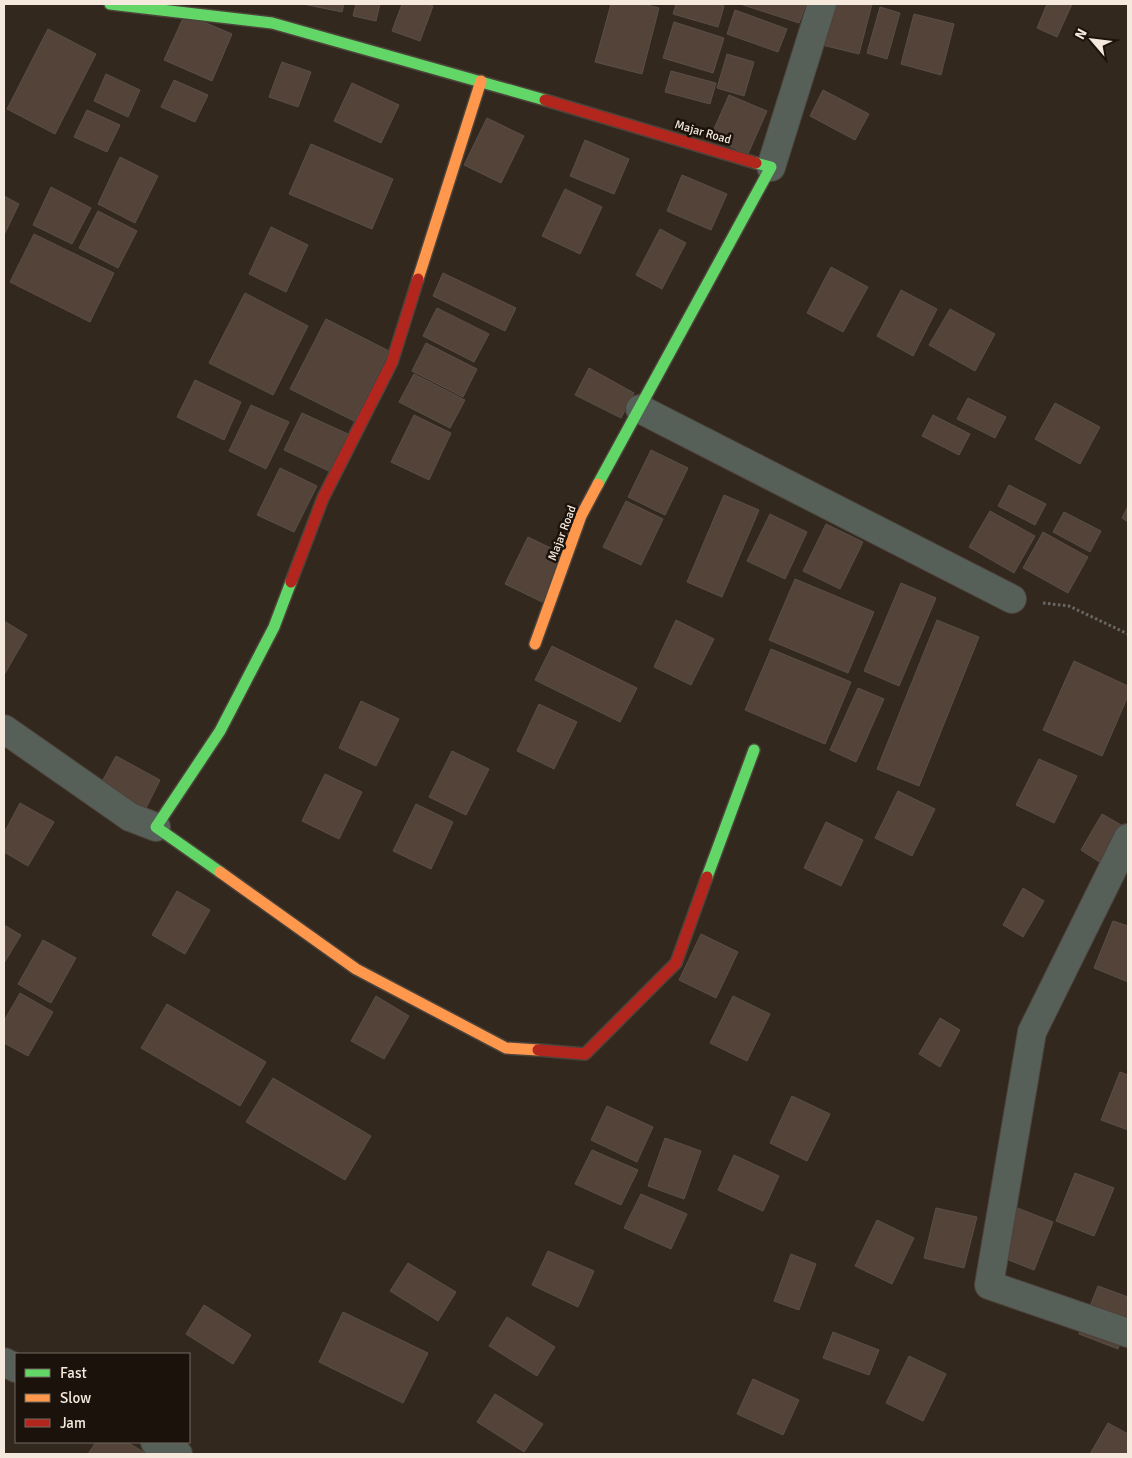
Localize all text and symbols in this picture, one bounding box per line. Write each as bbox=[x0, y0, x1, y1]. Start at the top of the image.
north arrow bbox=[1067, 15, 1117, 65]
text: N bbox=[1071, 26, 1091, 42]
street label: Majar Road bbox=[673, 117, 733, 148]
street label: Majar Road bbox=[545, 503, 580, 563]
legend bbox=[15, 1353, 190, 1443]
text: Fast bbox=[60, 1364, 87, 1382]
text: Slow bbox=[60, 1389, 91, 1407]
text: Jam bbox=[60, 1414, 86, 1432]

